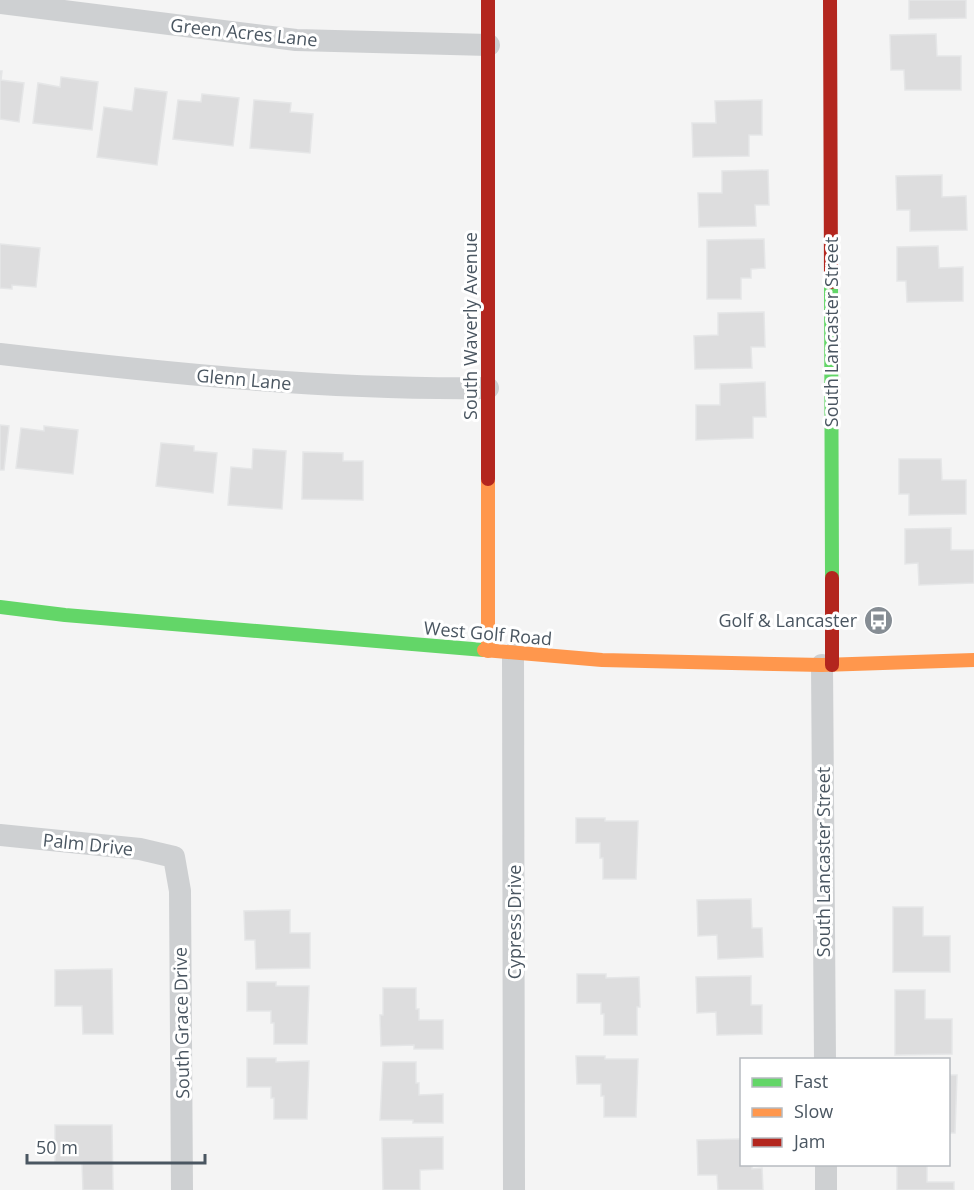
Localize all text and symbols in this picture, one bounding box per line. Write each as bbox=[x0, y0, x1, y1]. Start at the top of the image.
street label: Green Acres Lane bbox=[169, 12, 319, 52]
street label: South Waverly Avenue bbox=[458, 232, 482, 420]
street label: South Lancaster Street bbox=[819, 237, 843, 427]
street label: Glenn Lane bbox=[196, 363, 292, 395]
bus stop icon: Golf & Lancaster bbox=[862, 604, 894, 636]
place label: Golf & Lancaster bbox=[719, 608, 858, 632]
street label: West Golf Road bbox=[423, 615, 553, 651]
street label: South Lancaster Street bbox=[811, 767, 835, 957]
street label: Palm Drive bbox=[42, 827, 134, 861]
street label: Cypress Drive bbox=[502, 865, 526, 979]
street label: South Grace Drive bbox=[168, 947, 194, 1099]
legend bbox=[740, 1058, 950, 1166]
text: Fast bbox=[794, 1069, 828, 1093]
text: Slow bbox=[794, 1099, 833, 1123]
scale bar bbox=[27, 1127, 206, 1165]
text: Jam bbox=[792, 1129, 826, 1153]
text: 50 m bbox=[36, 1135, 78, 1159]

